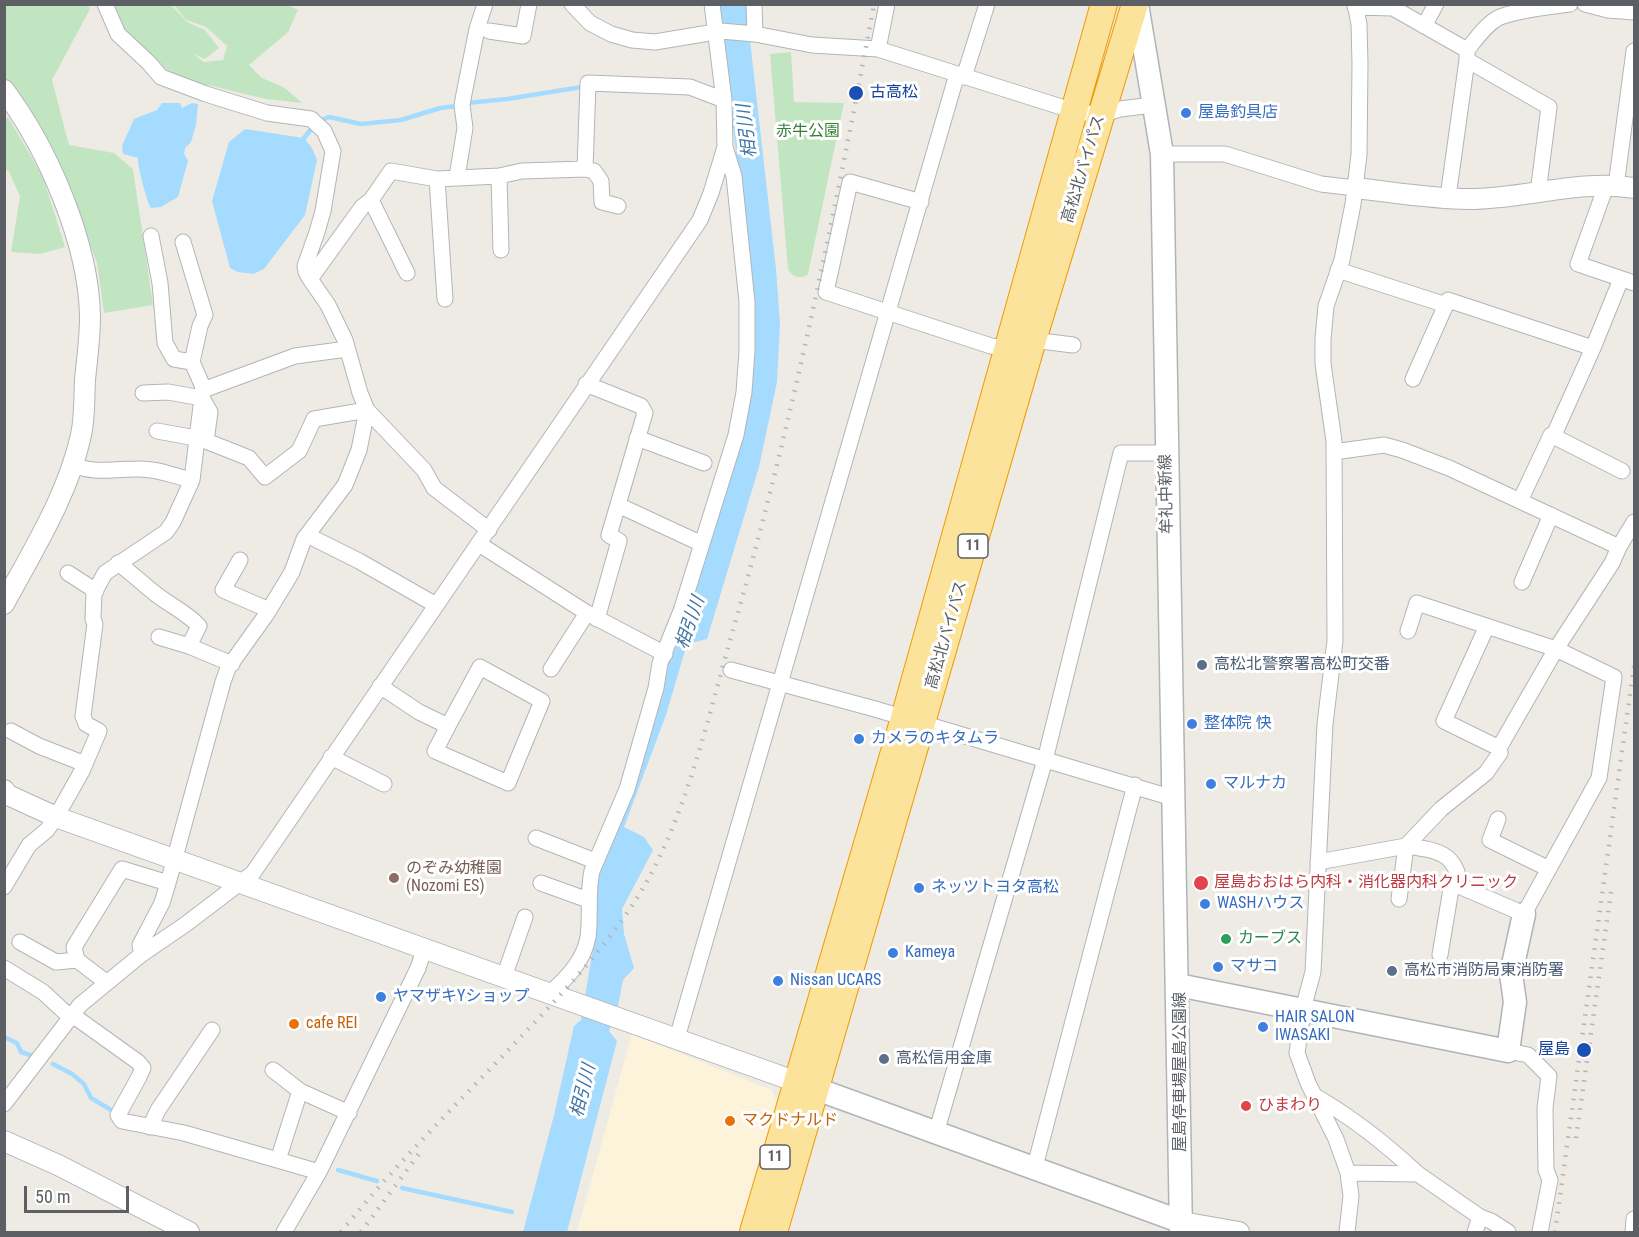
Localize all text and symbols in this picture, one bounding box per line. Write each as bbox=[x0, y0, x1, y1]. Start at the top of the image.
place label: 古高松 bbox=[870, 83, 918, 103]
marker: 古高松 bbox=[847, 84, 865, 102]
water label: 相引川 bbox=[734, 103, 762, 159]
place label: 屋島釣具店 bbox=[1198, 103, 1278, 123]
marker: 屋島釣具店 bbox=[1179, 106, 1193, 120]
street label: 高松北バイパス bbox=[1058, 113, 1110, 225]
park label: 赤牛公園 bbox=[776, 122, 840, 142]
street label: 牟礼中新線 bbox=[1157, 454, 1177, 534]
road number: 11 bbox=[958, 534, 988, 558]
street label: 高松北バイパス bbox=[922, 579, 972, 691]
water label: 相引川 bbox=[672, 594, 710, 652]
place label: 高松北警察署高松町交番 bbox=[1214, 655, 1390, 675]
marker: 高松北警察署高松町交番 bbox=[1195, 658, 1209, 672]
place label: 整体院 快 bbox=[1204, 714, 1272, 734]
marker: 整体院 快 bbox=[1185, 717, 1199, 731]
place label: カメラのキタムラ bbox=[871, 729, 999, 749]
marker: カメラのキタムラ bbox=[852, 732, 866, 746]
place label: マルナカ bbox=[1223, 774, 1287, 794]
marker: マルナカ bbox=[1204, 777, 1218, 791]
place label: のぞみ幼稚園 (Nozomi ES) bbox=[406, 859, 502, 897]
marker: のぞみ幼稚園 (Nozomi ES) bbox=[387, 871, 401, 885]
place label: 屋島おおはら内科・消化器内科クリニック bbox=[1214, 873, 1518, 893]
marker: 屋島おおはら内科・消化器内科クリニック bbox=[1192, 874, 1210, 892]
place label: ネッツトヨタ高松 bbox=[931, 878, 1059, 898]
marker: ネッツトヨタ高松 bbox=[912, 881, 926, 895]
place label: WASHハウス bbox=[1217, 894, 1304, 914]
marker: WASHハウス bbox=[1198, 897, 1212, 911]
place label: カーブス bbox=[1238, 929, 1302, 949]
marker: カーブス bbox=[1219, 932, 1233, 946]
place label: Kameya bbox=[905, 943, 955, 963]
marker: Kameya bbox=[886, 946, 900, 960]
place label: マサコ bbox=[1230, 957, 1278, 977]
marker: マサコ bbox=[1211, 960, 1225, 974]
place label: 高松市消防局東消防署 bbox=[1404, 961, 1564, 981]
marker: 高松市消防局東消防署 bbox=[1385, 964, 1399, 978]
place label: Nissan UCARS bbox=[790, 971, 881, 991]
marker: Nissan UCARS bbox=[771, 974, 785, 988]
place label: ヤマザキYショップ bbox=[393, 987, 529, 1007]
marker: ヤマザキYショップ bbox=[374, 990, 388, 1004]
street label: 屋島停車場屋島公園線 bbox=[1171, 992, 1191, 1152]
place label: HAIR SALON IWASAKI bbox=[1275, 1008, 1355, 1046]
place label: cafe REI bbox=[306, 1014, 358, 1034]
marker: cafe REI bbox=[287, 1017, 301, 1031]
marker: HAIR SALON IWASAKI bbox=[1256, 1020, 1270, 1034]
place label: 屋島 bbox=[1538, 1040, 1570, 1060]
marker: 屋島 bbox=[1575, 1041, 1593, 1059]
place label: 高松信用金庫 bbox=[896, 1049, 992, 1069]
marker: 高松信用金庫 bbox=[877, 1052, 891, 1066]
water label: 相引川 bbox=[567, 1062, 601, 1120]
place label: ひまわり bbox=[1258, 1096, 1322, 1116]
marker: ひまわり bbox=[1239, 1099, 1253, 1113]
place label: マクドナルド bbox=[742, 1111, 838, 1131]
marker: マクドナルド bbox=[723, 1114, 737, 1128]
road number: 11 bbox=[760, 1145, 790, 1169]
scale bar bbox=[27, 1174, 132, 1212]
text: 50 m bbox=[35, 1186, 70, 1207]

